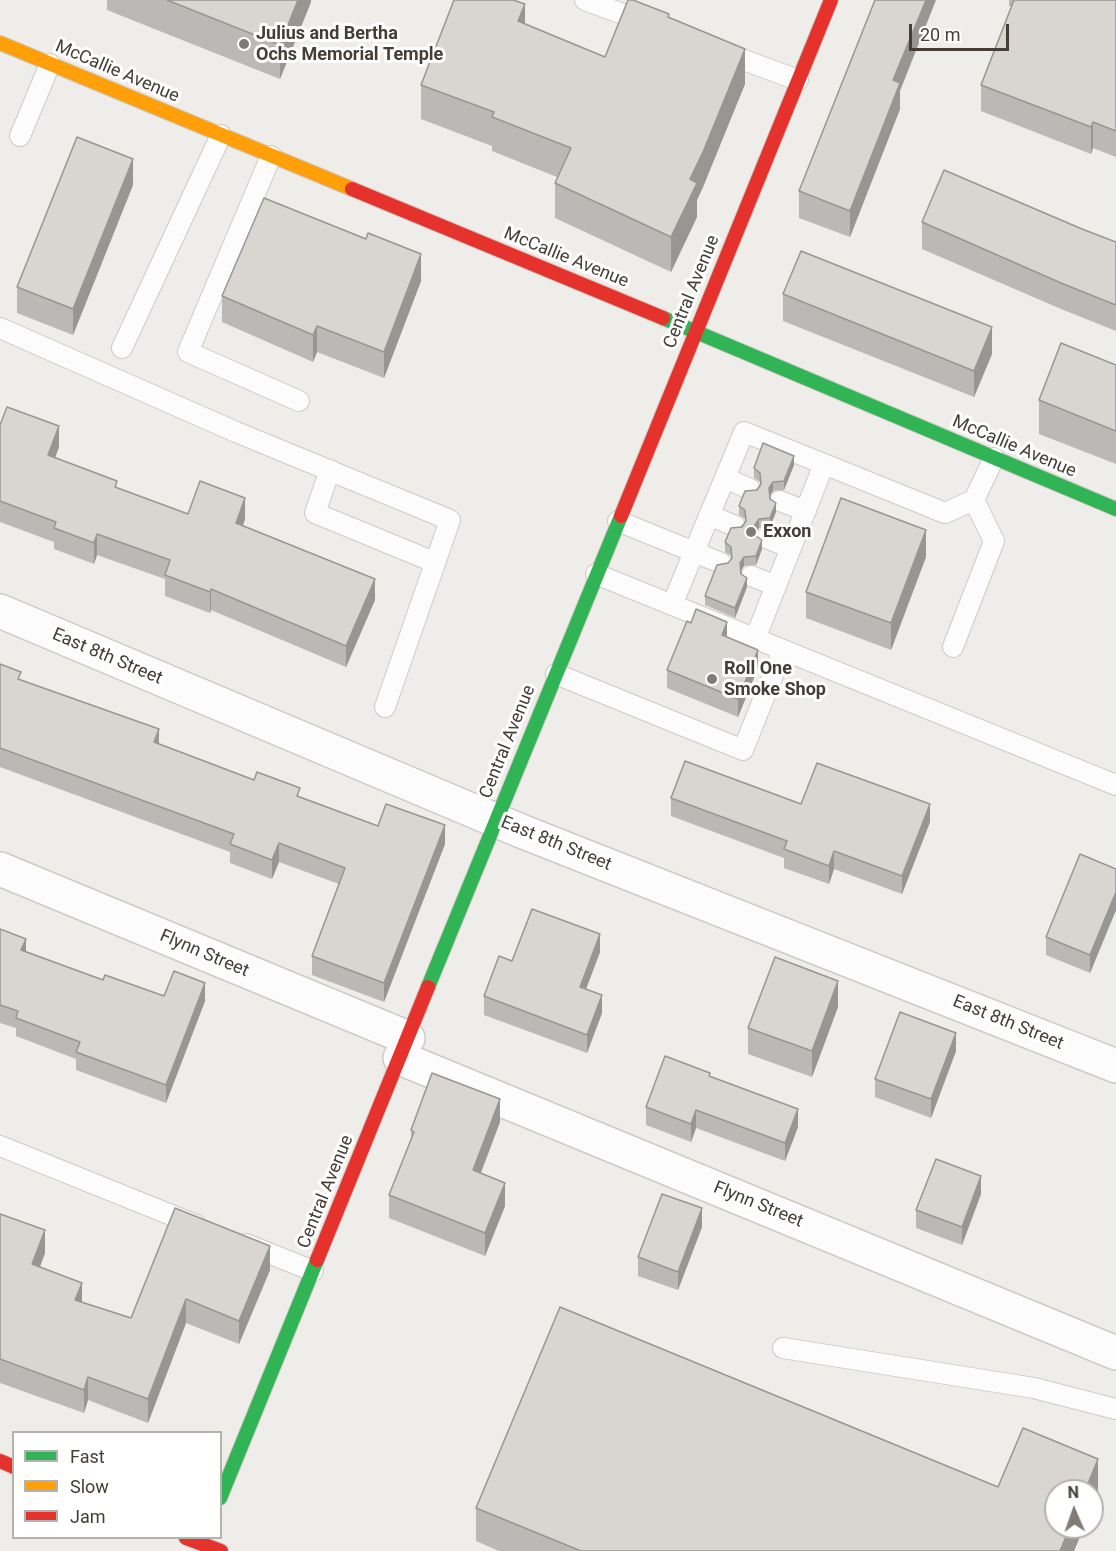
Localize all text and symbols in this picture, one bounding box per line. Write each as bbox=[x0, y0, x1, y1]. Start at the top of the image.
scale bar bbox=[912, 12, 1012, 50]
place label: Julius and Bertha Ochs Memorial Temple bbox=[256, 23, 443, 66]
text: 20 m bbox=[920, 24, 960, 45]
street label: McCallie Avenue bbox=[52, 36, 182, 108]
marker: Julius and Bertha Ochs Memorial Temple bbox=[237, 37, 251, 51]
street label: McCallie Avenue bbox=[500, 223, 632, 293]
street label: Central Avenue bbox=[659, 232, 725, 352]
street label: McCallie Avenue bbox=[949, 411, 1079, 483]
place label: Exxon bbox=[763, 521, 811, 543]
marker: Exxon bbox=[744, 525, 758, 539]
street label: East 8th Street bbox=[49, 624, 165, 690]
place label: Roll One Smoke Shop bbox=[724, 658, 826, 700]
marker: Roll One Smoke Shop bbox=[705, 672, 719, 686]
street label: Central Avenue bbox=[475, 682, 541, 802]
street label: East 8th Street bbox=[497, 812, 615, 876]
street label: Flynn Street bbox=[156, 926, 252, 982]
street label: East 8th Street bbox=[949, 991, 1067, 1055]
street label: Central Avenue bbox=[293, 1132, 359, 1252]
street label: Flynn Street bbox=[710, 1177, 806, 1233]
legend bbox=[12, 1431, 222, 1539]
text: Fast bbox=[70, 1446, 105, 1467]
text: Slow bbox=[70, 1476, 109, 1497]
north arrow bbox=[1044, 1479, 1104, 1539]
text: N bbox=[1067, 1483, 1079, 1502]
text: Jam bbox=[70, 1506, 106, 1527]

